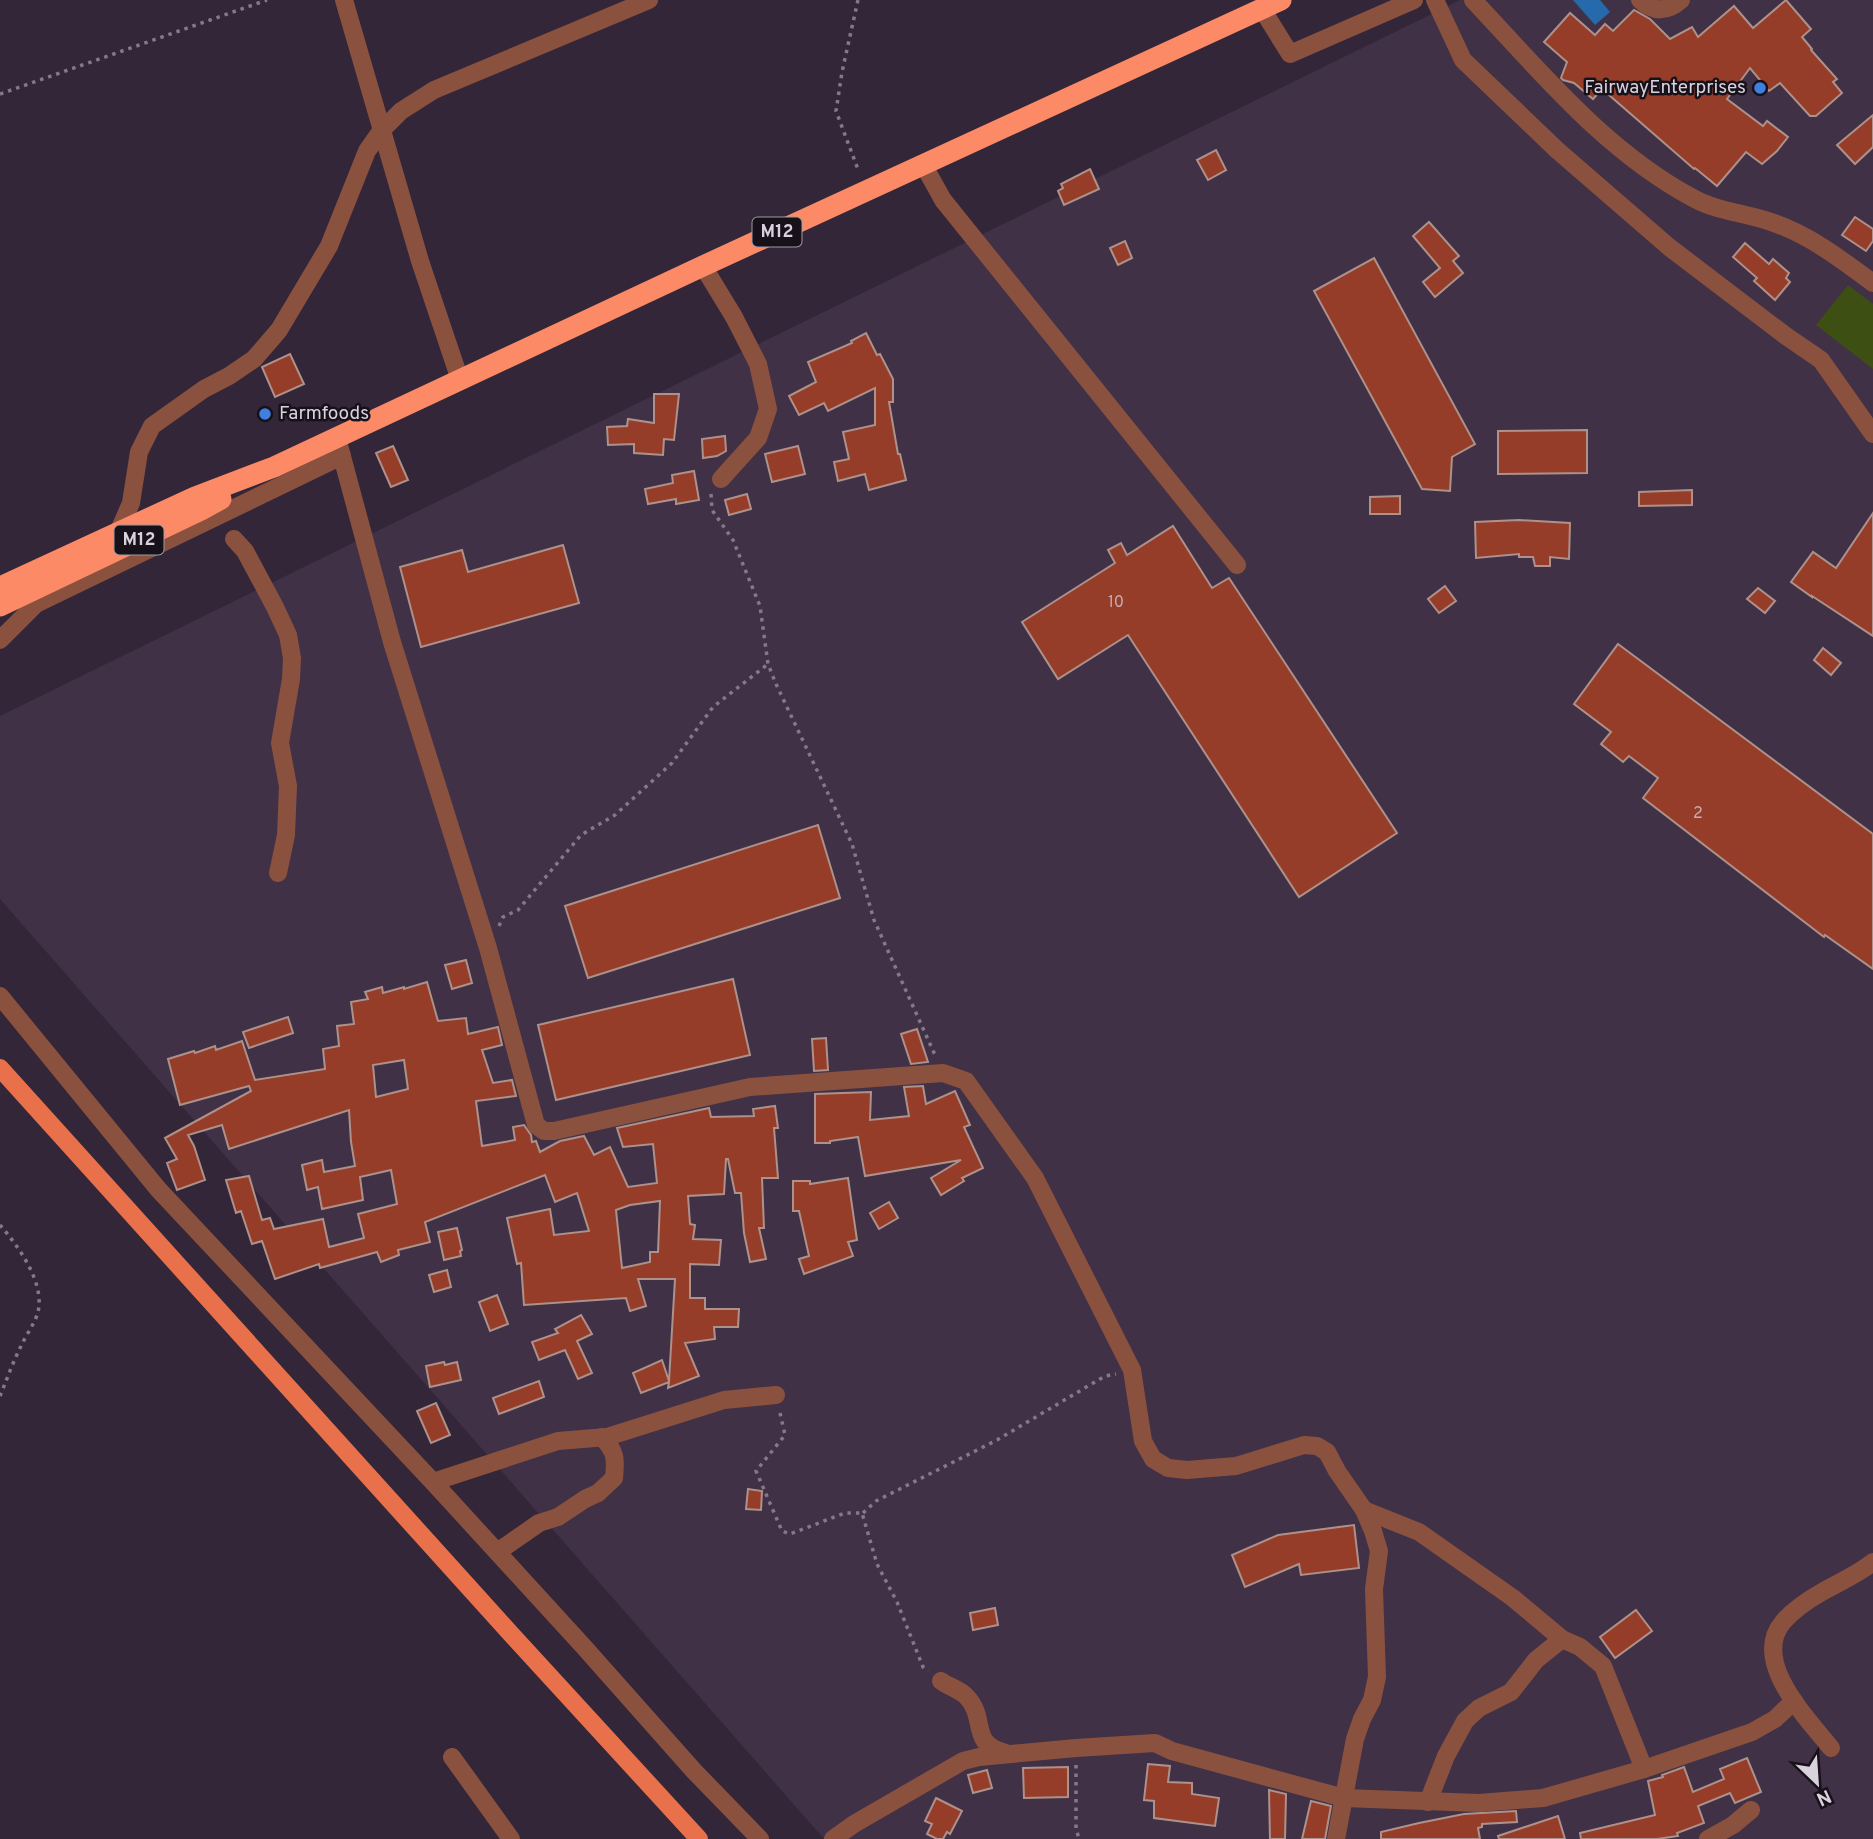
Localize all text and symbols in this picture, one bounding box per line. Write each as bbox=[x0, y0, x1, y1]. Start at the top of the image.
place label: FairwayEnterprises bbox=[1584, 76, 1746, 100]
marker: FairwayEnterprises bbox=[1752, 80, 1768, 96]
road number: M12 bbox=[752, 218, 802, 246]
place label: Farmfoods bbox=[279, 402, 369, 426]
marker: Farmfoods bbox=[257, 406, 273, 422]
road number: M12 bbox=[114, 526, 164, 554]
house number: 10 bbox=[1108, 593, 1124, 613]
house number: 2 bbox=[1693, 804, 1703, 824]
north arrow bbox=[1782, 1748, 1852, 1818]
text: N bbox=[1812, 1783, 1835, 1810]

